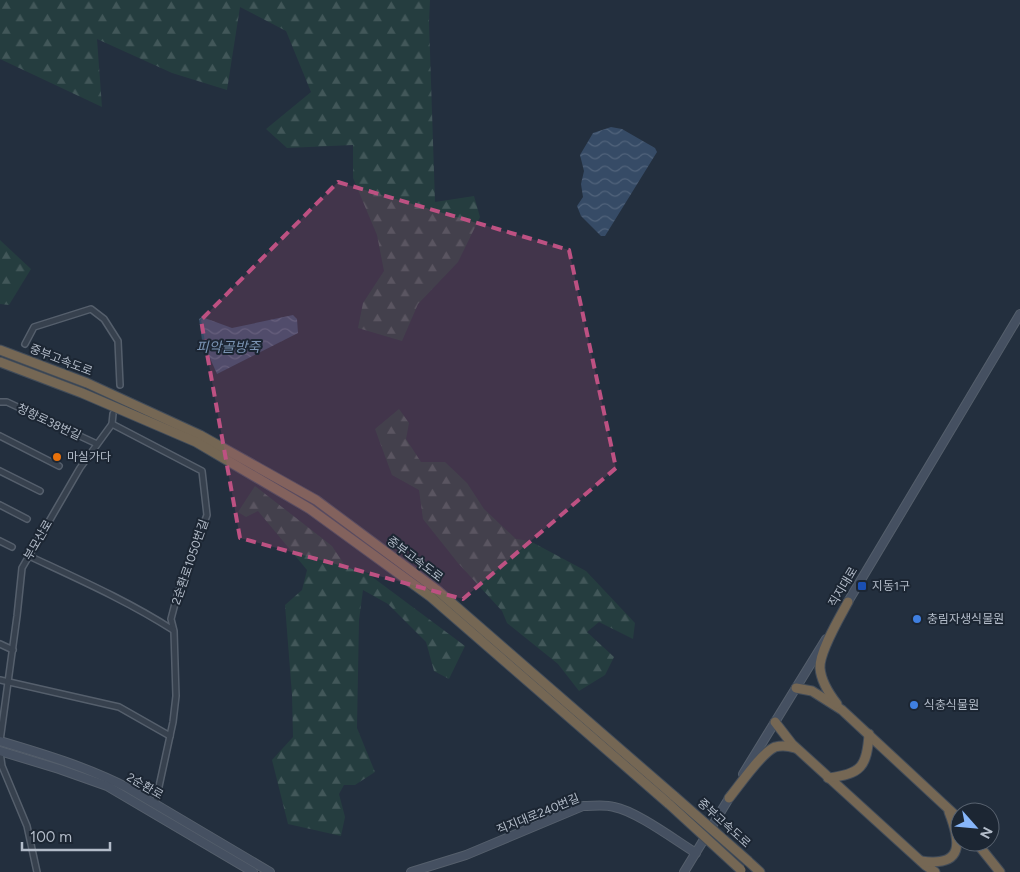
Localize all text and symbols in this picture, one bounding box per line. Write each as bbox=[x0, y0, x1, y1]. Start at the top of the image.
water label: 피악골방죽 bbox=[196, 339, 261, 356]
street label: 중부고속도로 bbox=[28, 342, 94, 378]
street label: 청향로38번길 bbox=[15, 401, 83, 443]
place label: 마실가다 bbox=[67, 450, 111, 464]
marker: 마실가다 bbox=[51, 451, 63, 463]
street label: 부모산로 bbox=[21, 517, 55, 563]
street label: 2순환로1050번길 bbox=[169, 518, 211, 606]
street label: 중부고속도로 bbox=[384, 533, 446, 585]
street label: 직지대로 bbox=[826, 564, 860, 610]
place label: 지동1구 bbox=[872, 579, 910, 593]
marker: 지동1구 bbox=[856, 580, 868, 592]
place label: 충림자생식물원 bbox=[927, 612, 1004, 626]
marker: 충림자생식물원 bbox=[911, 613, 923, 625]
place label: 식충식물원 bbox=[924, 698, 979, 712]
marker: 식충식물원 bbox=[908, 699, 920, 711]
street label: 2순환로 bbox=[124, 770, 166, 802]
street label: 직지대로240번길 bbox=[495, 791, 581, 837]
street label: 중부고속도로 bbox=[695, 796, 753, 850]
north arrow bbox=[950, 802, 1000, 852]
scale bar bbox=[22, 820, 110, 852]
text: N bbox=[976, 824, 996, 841]
text: 100 m bbox=[30, 828, 72, 846]

